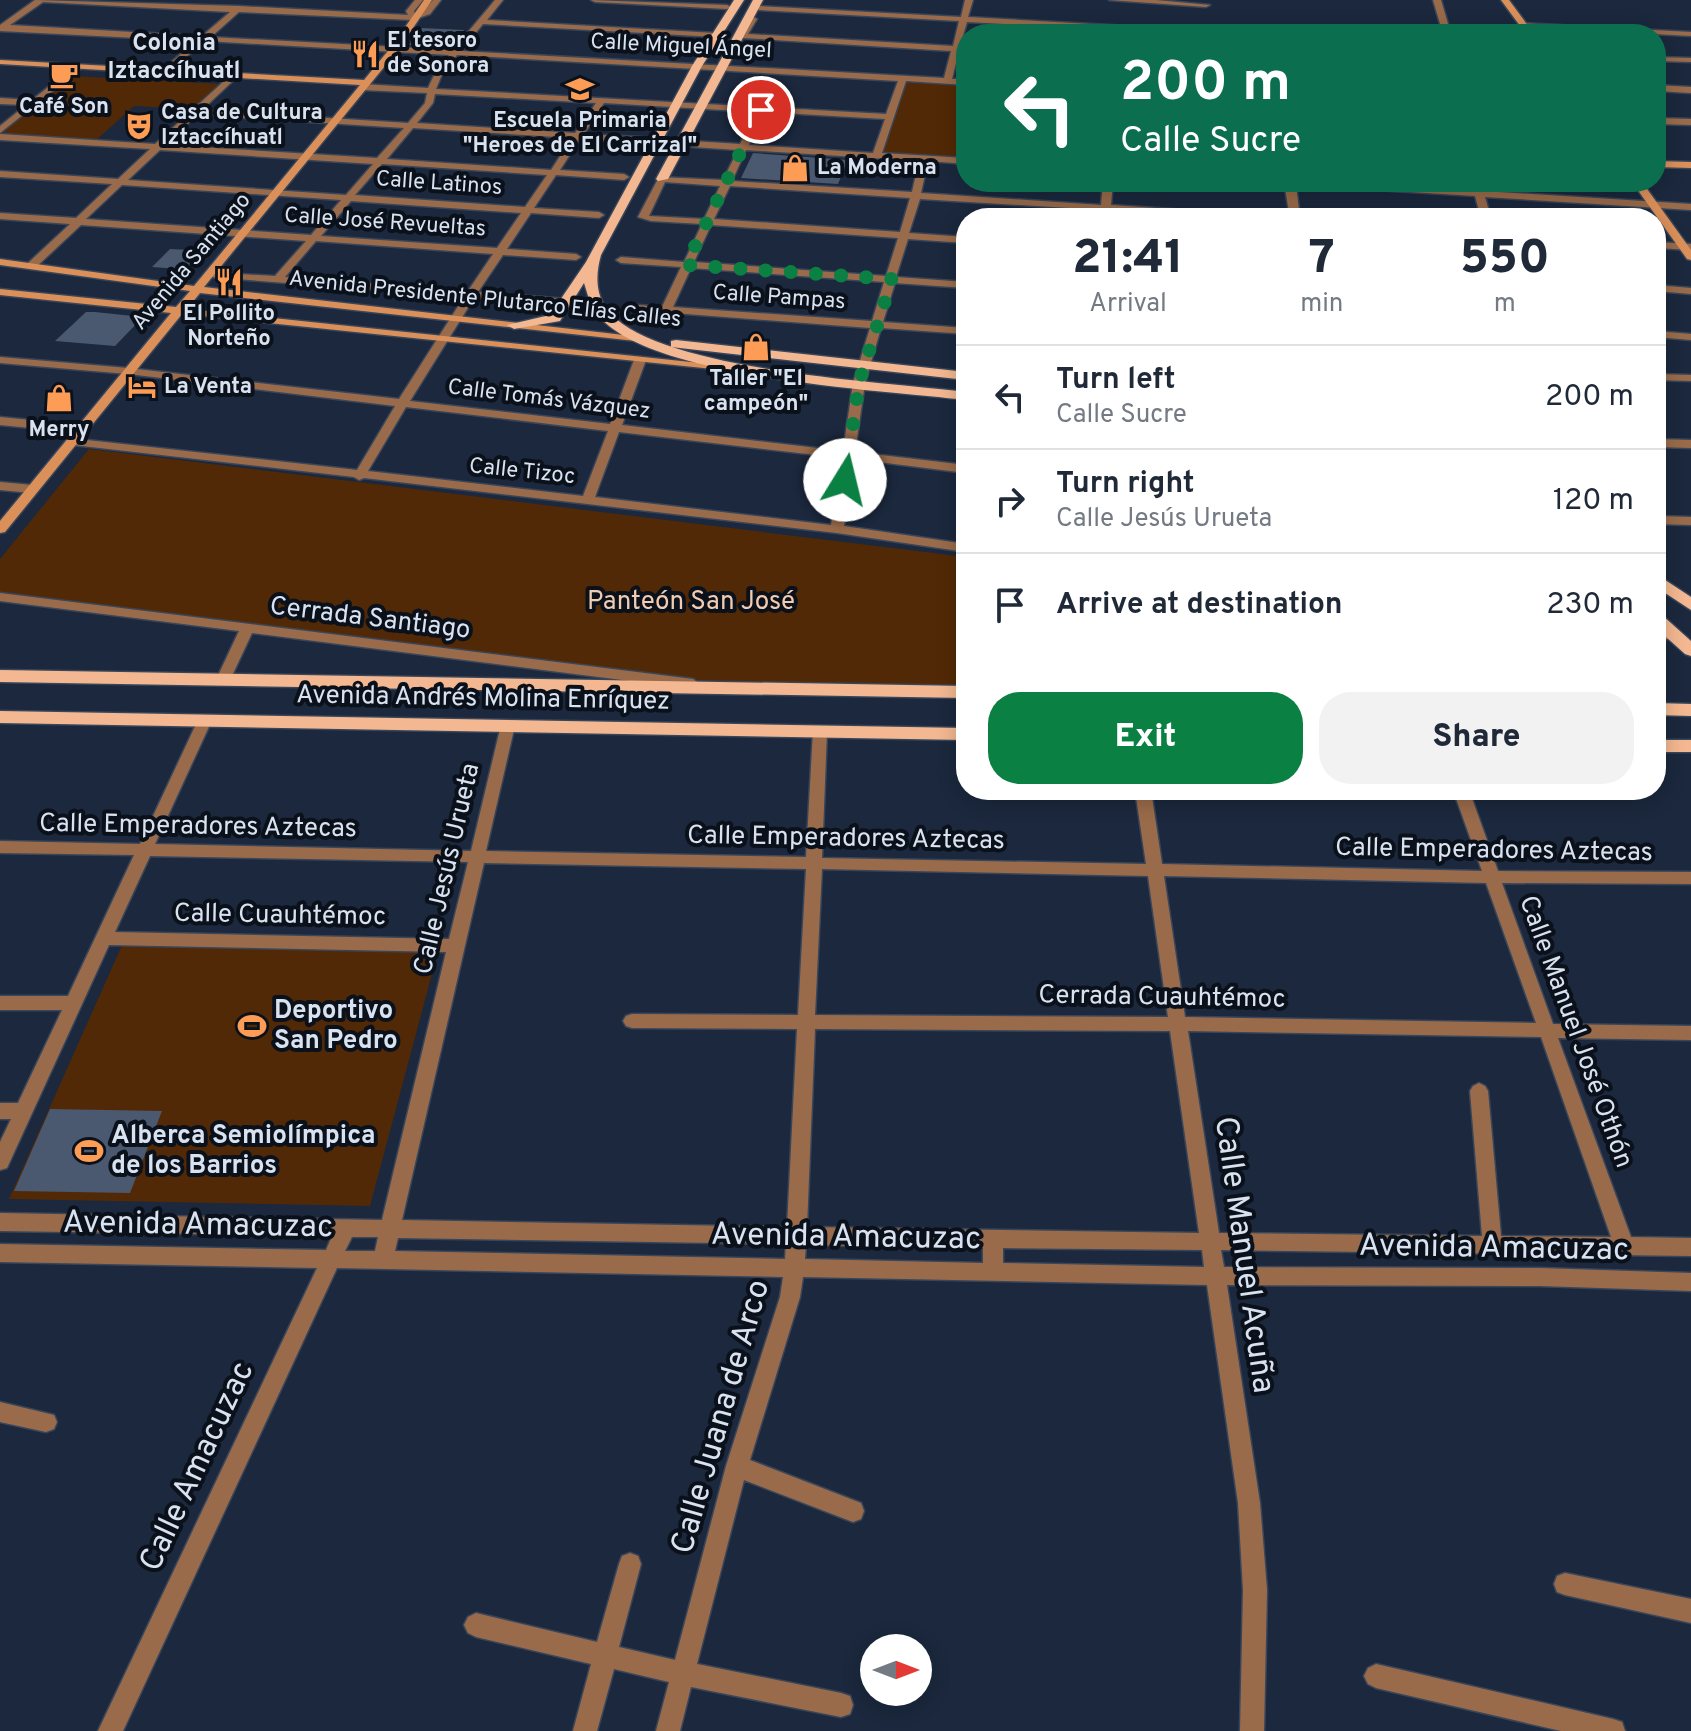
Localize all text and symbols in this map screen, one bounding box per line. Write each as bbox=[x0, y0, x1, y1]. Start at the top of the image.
street label: Calle Miguel Ángel bbox=[590, 27, 773, 65]
place label: El tesoro de Sonora bbox=[387, 28, 489, 80]
district label: Colonia Iztaccíhuatl bbox=[107, 29, 241, 87]
restaurant icon: El tesoro de Sonora bbox=[350, 39, 380, 69]
text: 200 m bbox=[1120, 50, 1291, 120]
icon: left bbox=[988, 56, 1092, 160]
cafe icon: Café Son bbox=[49, 60, 79, 90]
school or university icon: Escuela Primaria "Heroes de El Carrizal" bbox=[565, 74, 595, 104]
pin bbox=[727, 76, 795, 144]
icon: arrive bbox=[739, 88, 783, 132]
place label: Café Son bbox=[19, 94, 109, 121]
place label: Casa de Cultura Iztaccíhuatl bbox=[161, 100, 323, 152]
place label: Escuela Primaria "Heroes de El Carrizal" bbox=[463, 108, 697, 160]
theatre icon: Casa de Cultura Iztaccíhuatl bbox=[124, 111, 154, 141]
text: Calle Sucre bbox=[1120, 119, 1301, 165]
shop icon: La Moderna bbox=[780, 153, 810, 183]
place label: La Moderna bbox=[817, 155, 937, 182]
street label: Calle Latinos bbox=[375, 166, 503, 202]
street label: Avenida Santiago bbox=[127, 188, 257, 336]
street label: Calle José Revueltas bbox=[283, 202, 487, 244]
text: 21:41 bbox=[1072, 230, 1184, 290]
text: 7 bbox=[1309, 230, 1335, 290]
text: 550 bbox=[1460, 230, 1550, 290]
street label: Avenida Presidente Plutarco Elías Calles bbox=[287, 266, 683, 334]
restaurant icon: El Pollito Norteño bbox=[214, 267, 244, 297]
street label: Calle Pampas bbox=[712, 280, 846, 316]
text: Arrival bbox=[1089, 288, 1167, 321]
text: min bbox=[1300, 288, 1343, 321]
text: m bbox=[1494, 288, 1516, 321]
place label: El Pollito Norteño bbox=[183, 301, 275, 353]
shop icon: Taller "El campeón" bbox=[741, 332, 771, 362]
text: Turn left bbox=[1056, 362, 1176, 399]
place label: Taller "El campeón" bbox=[704, 366, 808, 418]
hotel icon: La Venta bbox=[127, 372, 157, 402]
place label: La Venta bbox=[164, 374, 252, 401]
street label: Calle Tomás Vázquez bbox=[446, 374, 652, 426]
icon: left bbox=[988, 375, 1032, 419]
text: 200 m bbox=[1545, 379, 1634, 416]
shop icon: Merry bbox=[44, 383, 74, 413]
text: Calle Sucre bbox=[1056, 399, 1187, 432]
place label: Merry bbox=[29, 417, 89, 444]
position arrow bbox=[803, 438, 887, 522]
street label: Calle Tizoc bbox=[468, 453, 576, 491]
text: Turn right bbox=[1056, 466, 1194, 503]
icon: right bbox=[988, 479, 1032, 523]
text: 120 m bbox=[1553, 483, 1634, 520]
text: Calle Jesús Urueta bbox=[1056, 503, 1272, 536]
icon: arrive bbox=[988, 583, 1032, 627]
park label: Panteón San José bbox=[587, 586, 795, 619]
text: Arrive at destination bbox=[1056, 587, 1342, 624]
text: 230 m bbox=[1546, 587, 1634, 624]
street label: Cerrada Santiago bbox=[268, 590, 472, 648]
street label: Avenida Andrés Molina Enríquez bbox=[296, 679, 670, 719]
button: Exit bbox=[988, 692, 1303, 784]
button: Share bbox=[1319, 692, 1634, 784]
street label: Calle Jesús Urueta bbox=[408, 760, 488, 978]
street label: Calle Emperadores Aztecas bbox=[39, 808, 357, 846]
street label: Calle Emperadores Aztecas bbox=[687, 820, 1005, 858]
street label: Calle Emperadores Aztecas bbox=[1335, 832, 1653, 870]
street label: Calle Manuel José Othón bbox=[1510, 891, 1640, 1173]
street label: Calle Cuauhtémoc bbox=[174, 898, 386, 934]
street label: Cerrada Cuauhtémoc bbox=[1038, 979, 1286, 1017]
place label: Deportivo San Pedro bbox=[274, 995, 398, 1058]
sports icon: Deportivo San Pedro bbox=[237, 1011, 267, 1041]
street label: Calle Manuel Acuña bbox=[1204, 1114, 1282, 1396]
place label: Alberca Semiolímpica de los Barrios bbox=[111, 1120, 376, 1183]
sports icon: Alberca Semiolímpica de los Barrios bbox=[74, 1136, 104, 1166]
street label: Avenida Amacuzac bbox=[62, 1204, 334, 1248]
street label: Avenida Amacuzac bbox=[710, 1216, 982, 1260]
street label: Avenida Amacuzac bbox=[1358, 1227, 1630, 1271]
street label: Calle Juana de Arco bbox=[664, 1275, 780, 1559]
street label: Calle Amacuzac bbox=[132, 1356, 264, 1578]
north arrow bbox=[860, 1634, 932, 1706]
map controls bbox=[860, 1634, 932, 1706]

